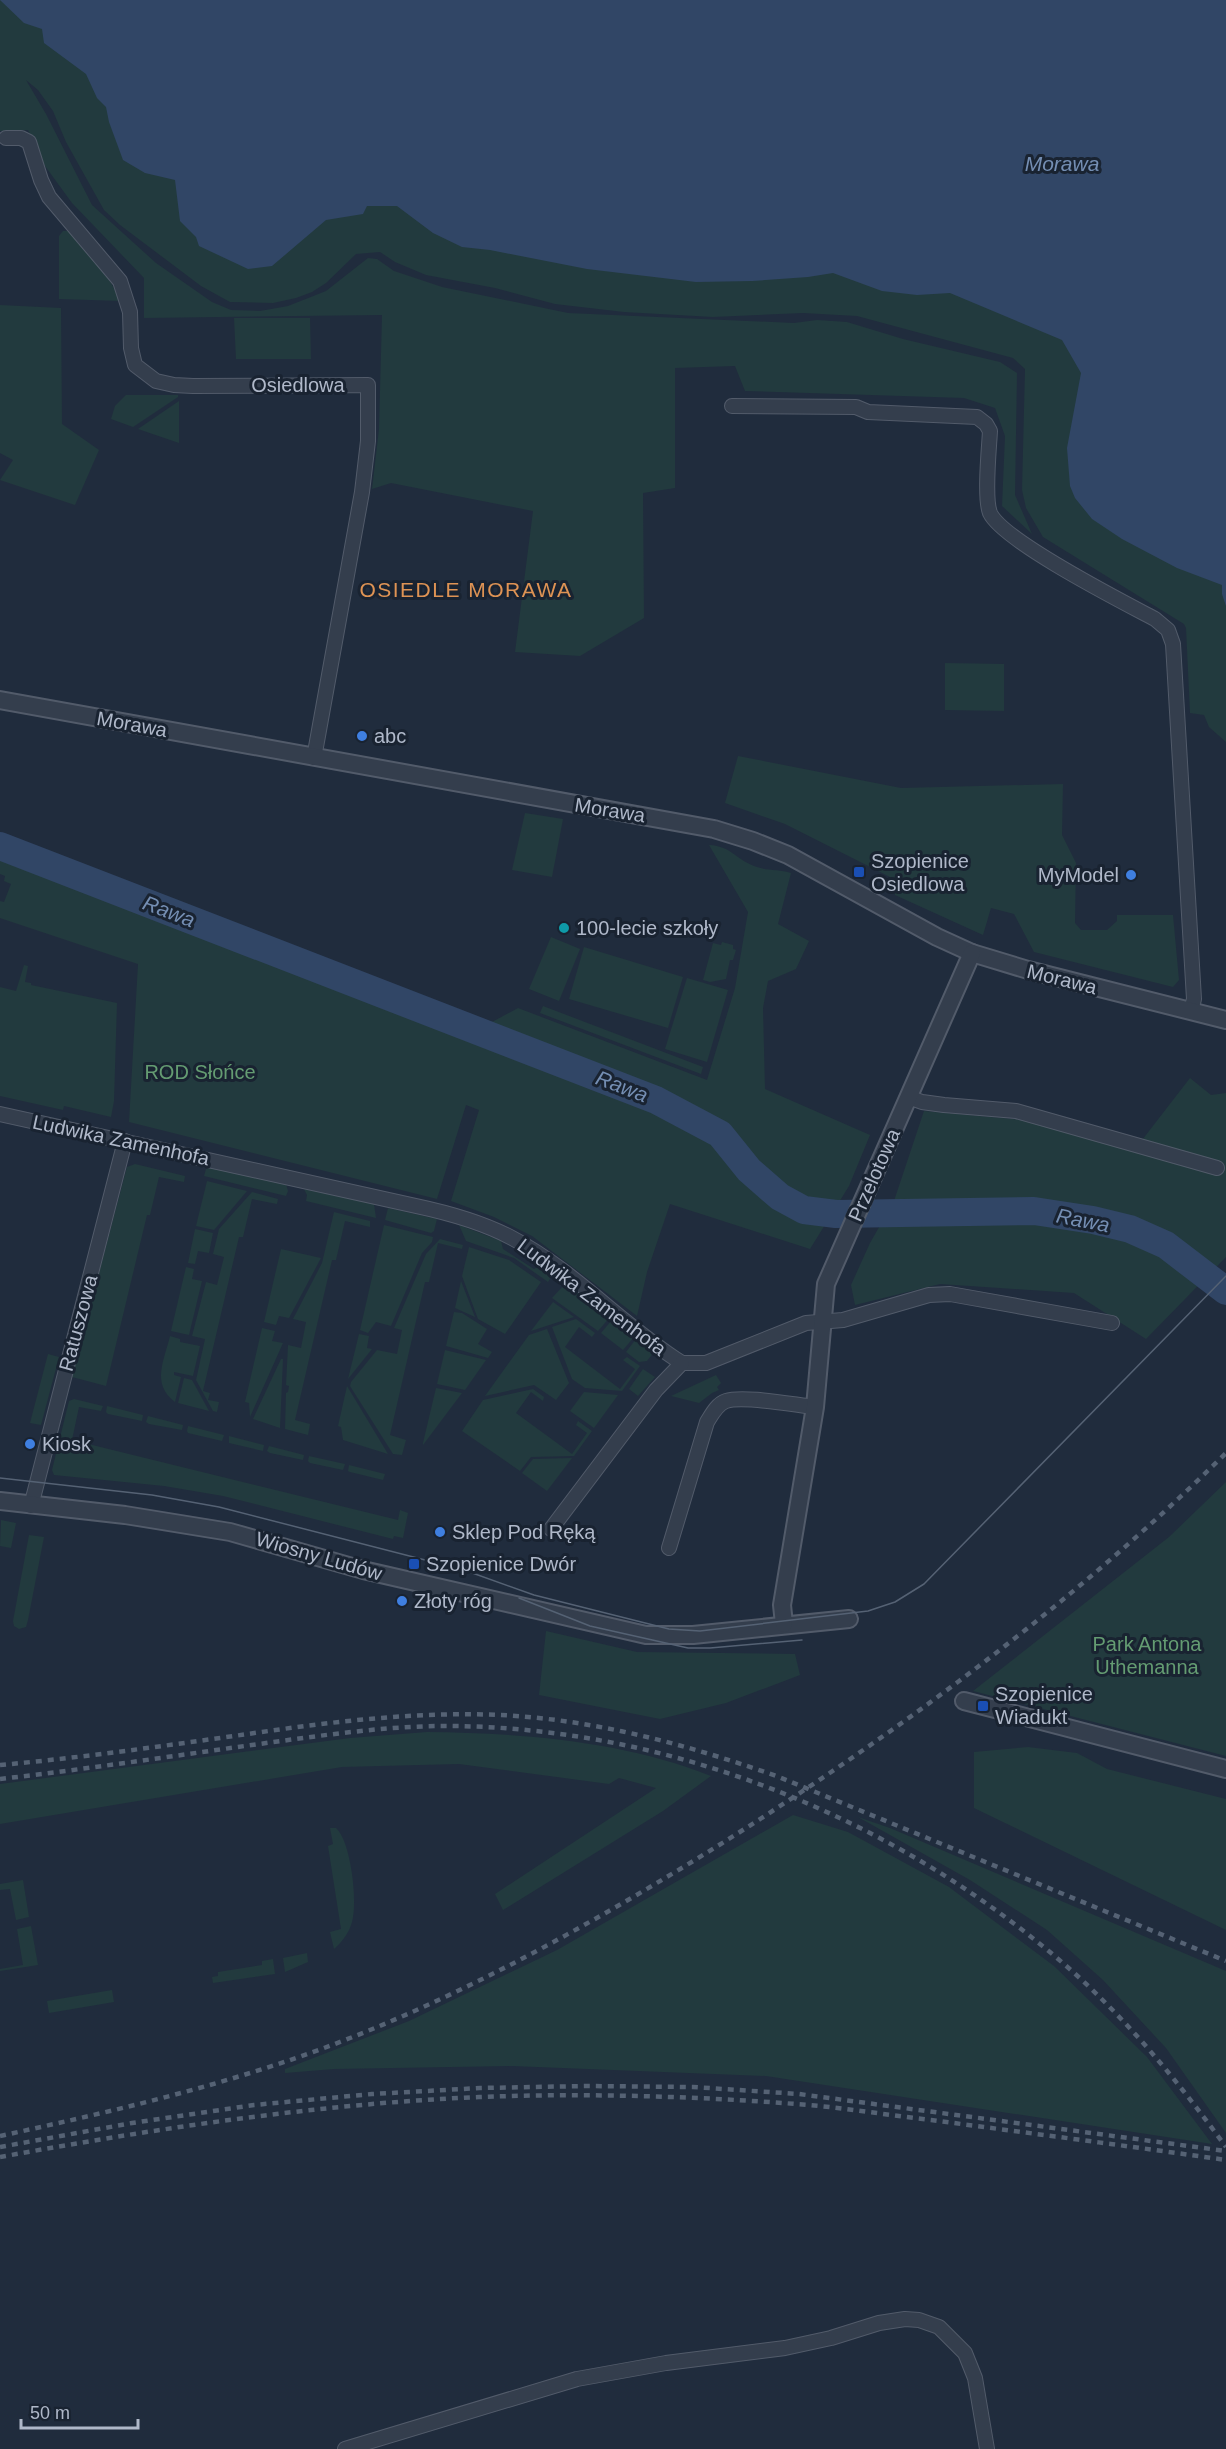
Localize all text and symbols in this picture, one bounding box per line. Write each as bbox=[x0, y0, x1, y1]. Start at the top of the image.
water label: Morawa bbox=[1025, 152, 1099, 175]
street label: Osiedlowa bbox=[251, 374, 346, 396]
district label: OSIEDLE MORAWA bbox=[359, 578, 573, 601]
street label: Morawa bbox=[95, 707, 170, 741]
place label: abc bbox=[374, 725, 406, 747]
marker: abc bbox=[355, 729, 369, 743]
street label: Morawa bbox=[573, 794, 648, 827]
place label: Szopienice Osiedlowa bbox=[871, 850, 969, 895]
place label: MyModel bbox=[1038, 864, 1119, 886]
marker: Szopienice Osiedlowa bbox=[852, 865, 866, 879]
marker: MyModel bbox=[1124, 868, 1138, 882]
water label: Rawa bbox=[140, 891, 198, 931]
place label: 100-lecie szkoły bbox=[576, 917, 718, 939]
marker: 100-lecie szkoły bbox=[557, 921, 571, 935]
street label: Morawa bbox=[1025, 960, 1100, 998]
park label: ROD Słońce bbox=[144, 1061, 256, 1083]
water label: Rawa bbox=[593, 1066, 651, 1106]
street label: Ludwika Zamenhofa bbox=[31, 1111, 212, 1170]
street label: Przelotowa bbox=[844, 1125, 905, 1225]
water label: Rawa bbox=[1054, 1204, 1112, 1236]
street label: Ludwika Zamenhofa bbox=[513, 1234, 671, 1361]
street label: Ratuszowa bbox=[55, 1272, 102, 1374]
place label: Kiosk bbox=[42, 1433, 92, 1455]
marker: Kiosk bbox=[23, 1437, 37, 1451]
place label: Sklep Pod Ręką bbox=[452, 1521, 596, 1543]
marker: Sklep Pod Ręką bbox=[433, 1525, 447, 1539]
street label: Wiosny Ludów bbox=[253, 1528, 385, 1585]
place label: Szopienice Dwór bbox=[426, 1553, 576, 1575]
marker: Szopienice Dwór bbox=[407, 1557, 421, 1571]
place label: Złoty róg bbox=[414, 1590, 492, 1612]
marker: Złoty róg bbox=[395, 1594, 409, 1608]
park label: Park Antona Uthemanna bbox=[1093, 1633, 1202, 1678]
place label: Szopienice Wiadukt bbox=[995, 1683, 1093, 1728]
marker: Szopienice Wiadukt bbox=[976, 1699, 990, 1713]
scale bar bbox=[21, 2392, 138, 2430]
text: 50 m bbox=[30, 2403, 70, 2423]

